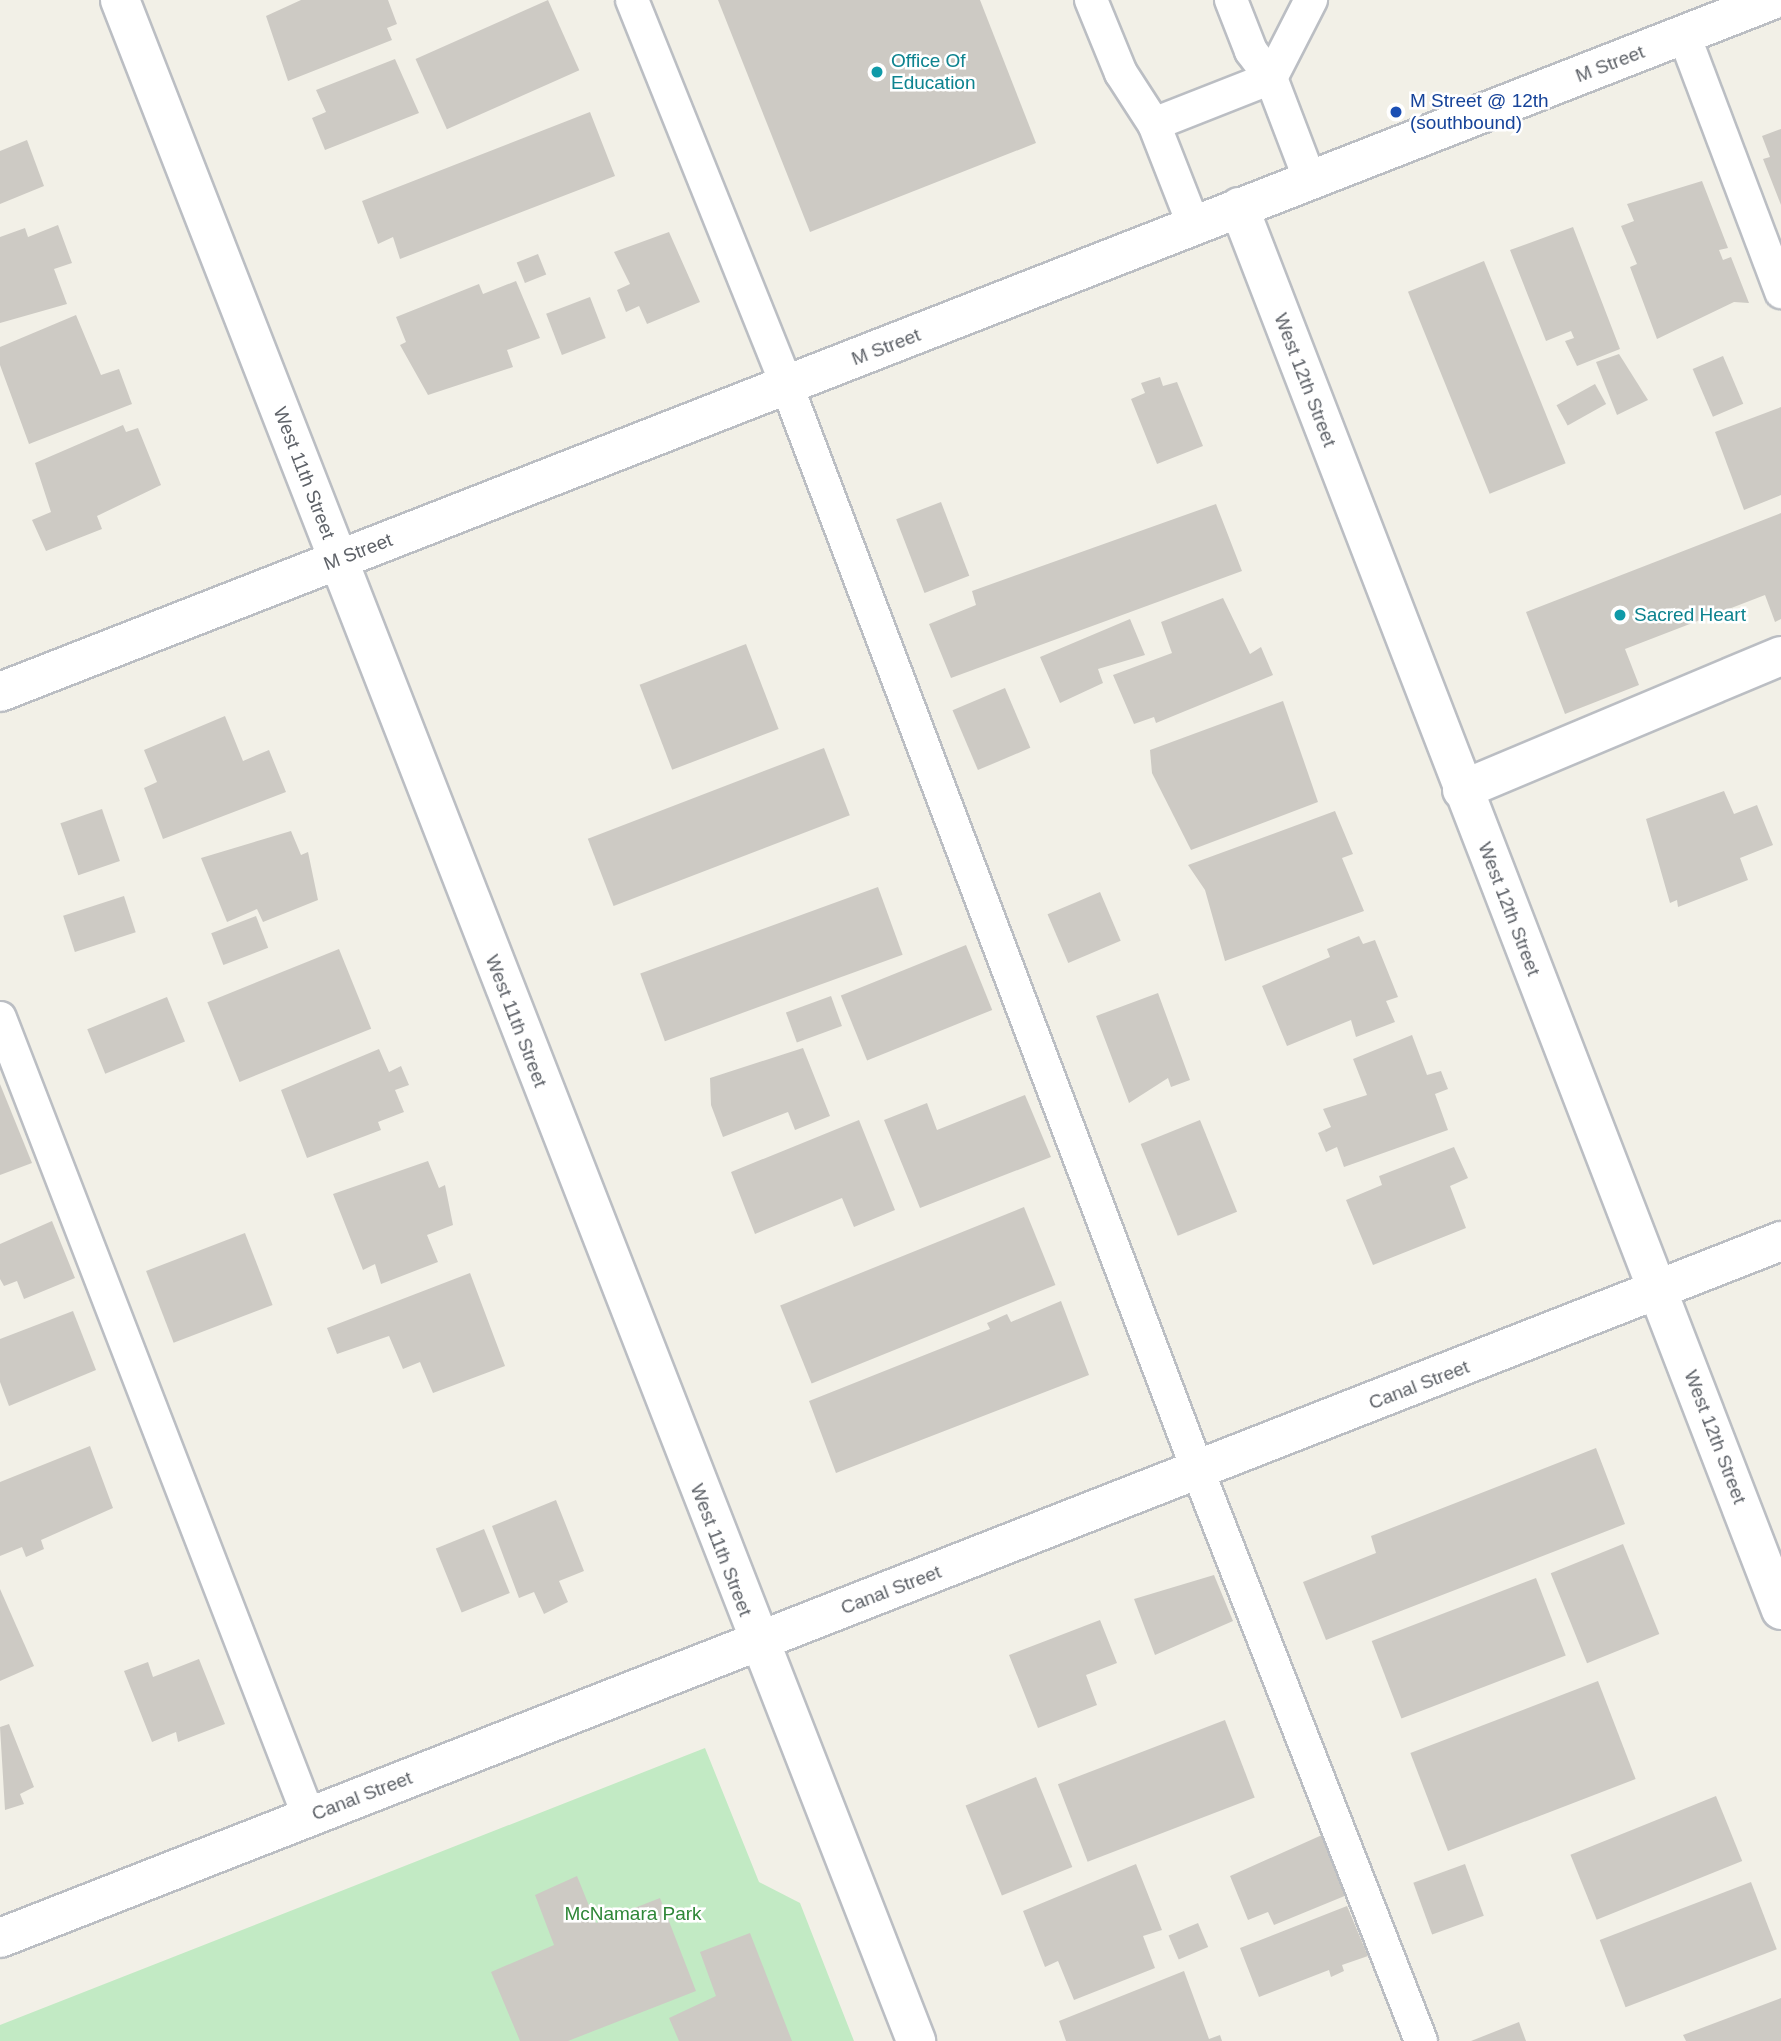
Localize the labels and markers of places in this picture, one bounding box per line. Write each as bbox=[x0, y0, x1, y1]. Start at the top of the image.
place label: Office Of Education bbox=[891, 50, 976, 94]
marker: Office Of Education bbox=[869, 64, 885, 80]
place label: M Street @ 12th (southbound) bbox=[1410, 90, 1549, 134]
marker: M Street @ 12th (southbound) bbox=[1388, 104, 1404, 120]
place label: Sacred Heart bbox=[1634, 604, 1746, 626]
marker: Sacred Heart bbox=[1612, 607, 1628, 623]

